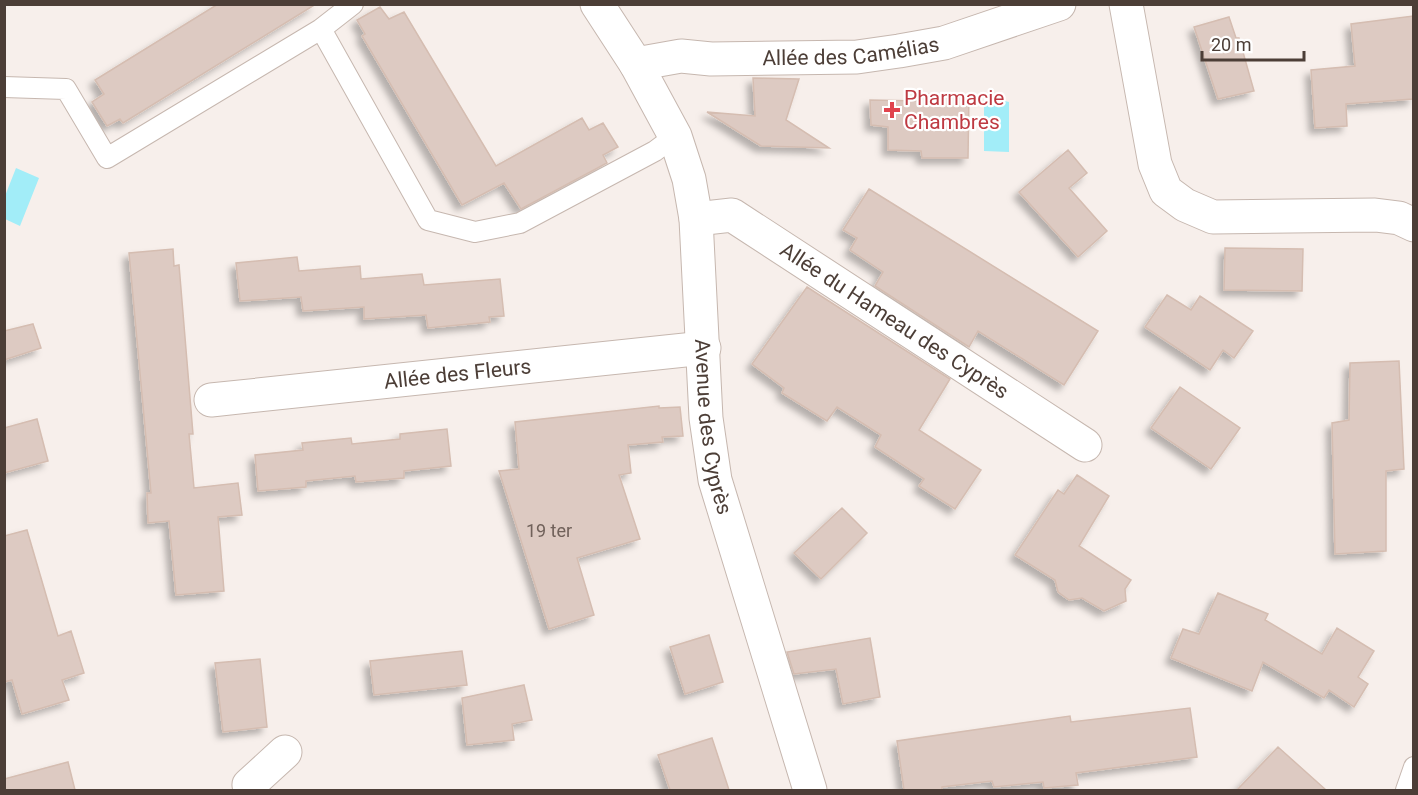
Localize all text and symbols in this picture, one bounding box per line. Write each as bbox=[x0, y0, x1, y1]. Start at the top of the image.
scale bar bbox=[1202, 24, 1304, 62]
street label: Allée des Camélias bbox=[762, 32, 941, 70]
text: 20 m bbox=[1211, 34, 1251, 55]
place label: Pharmacie Chambres bbox=[904, 86, 1004, 134]
marker: Pharmacie Chambres bbox=[885, 103, 899, 117]
street label: Allée du Hameau des Cyprès bbox=[776, 238, 1013, 404]
street label: Avenue des Cyprès bbox=[690, 338, 737, 517]
street label: Allée des Fleurs bbox=[383, 354, 532, 394]
house number: 19 ter bbox=[526, 520, 572, 541]

